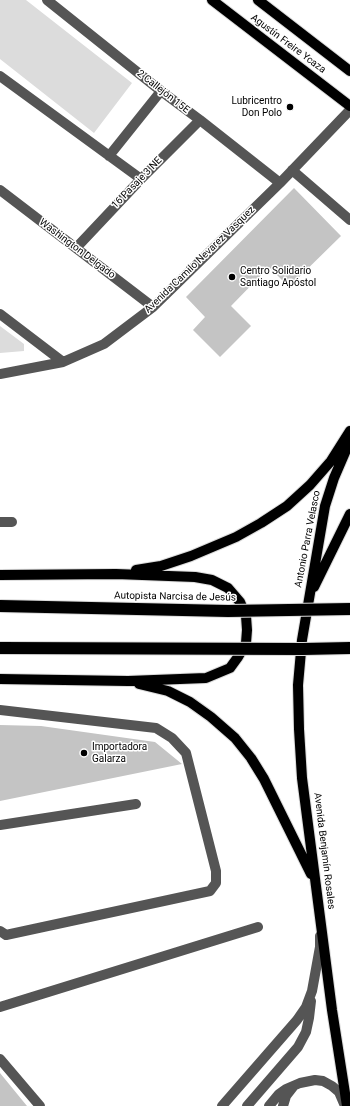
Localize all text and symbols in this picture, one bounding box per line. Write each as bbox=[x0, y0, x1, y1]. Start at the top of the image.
street label: Agustín Freire Ycaza bbox=[248, 12, 328, 76]
street label: 2 Callejón 15E bbox=[134, 68, 192, 116]
place label: Lubricentro Don Polo bbox=[232, 95, 282, 118]
marker: Lubricentro Don Polo bbox=[285, 102, 295, 112]
street label: 16 Pasaje 3 NE bbox=[109, 155, 165, 211]
street label: Avenida Camilo Nevarez Vasquez bbox=[142, 204, 258, 316]
street label: Washington Delgado bbox=[37, 217, 117, 281]
place label: Centro Solidario Santiago Apóstol bbox=[240, 265, 316, 288]
marker: Centro Solidario Santiago Apóstol bbox=[227, 272, 237, 282]
street label: Antonio Parra Velasco bbox=[293, 489, 323, 589]
street label: Autopista Narcisa de Jesús bbox=[114, 590, 236, 604]
place label: Importadora Galarza bbox=[92, 741, 147, 764]
marker: Importadora Galarza bbox=[79, 748, 89, 758]
street label: Avenida Benjamín Rosales bbox=[311, 792, 337, 910]

